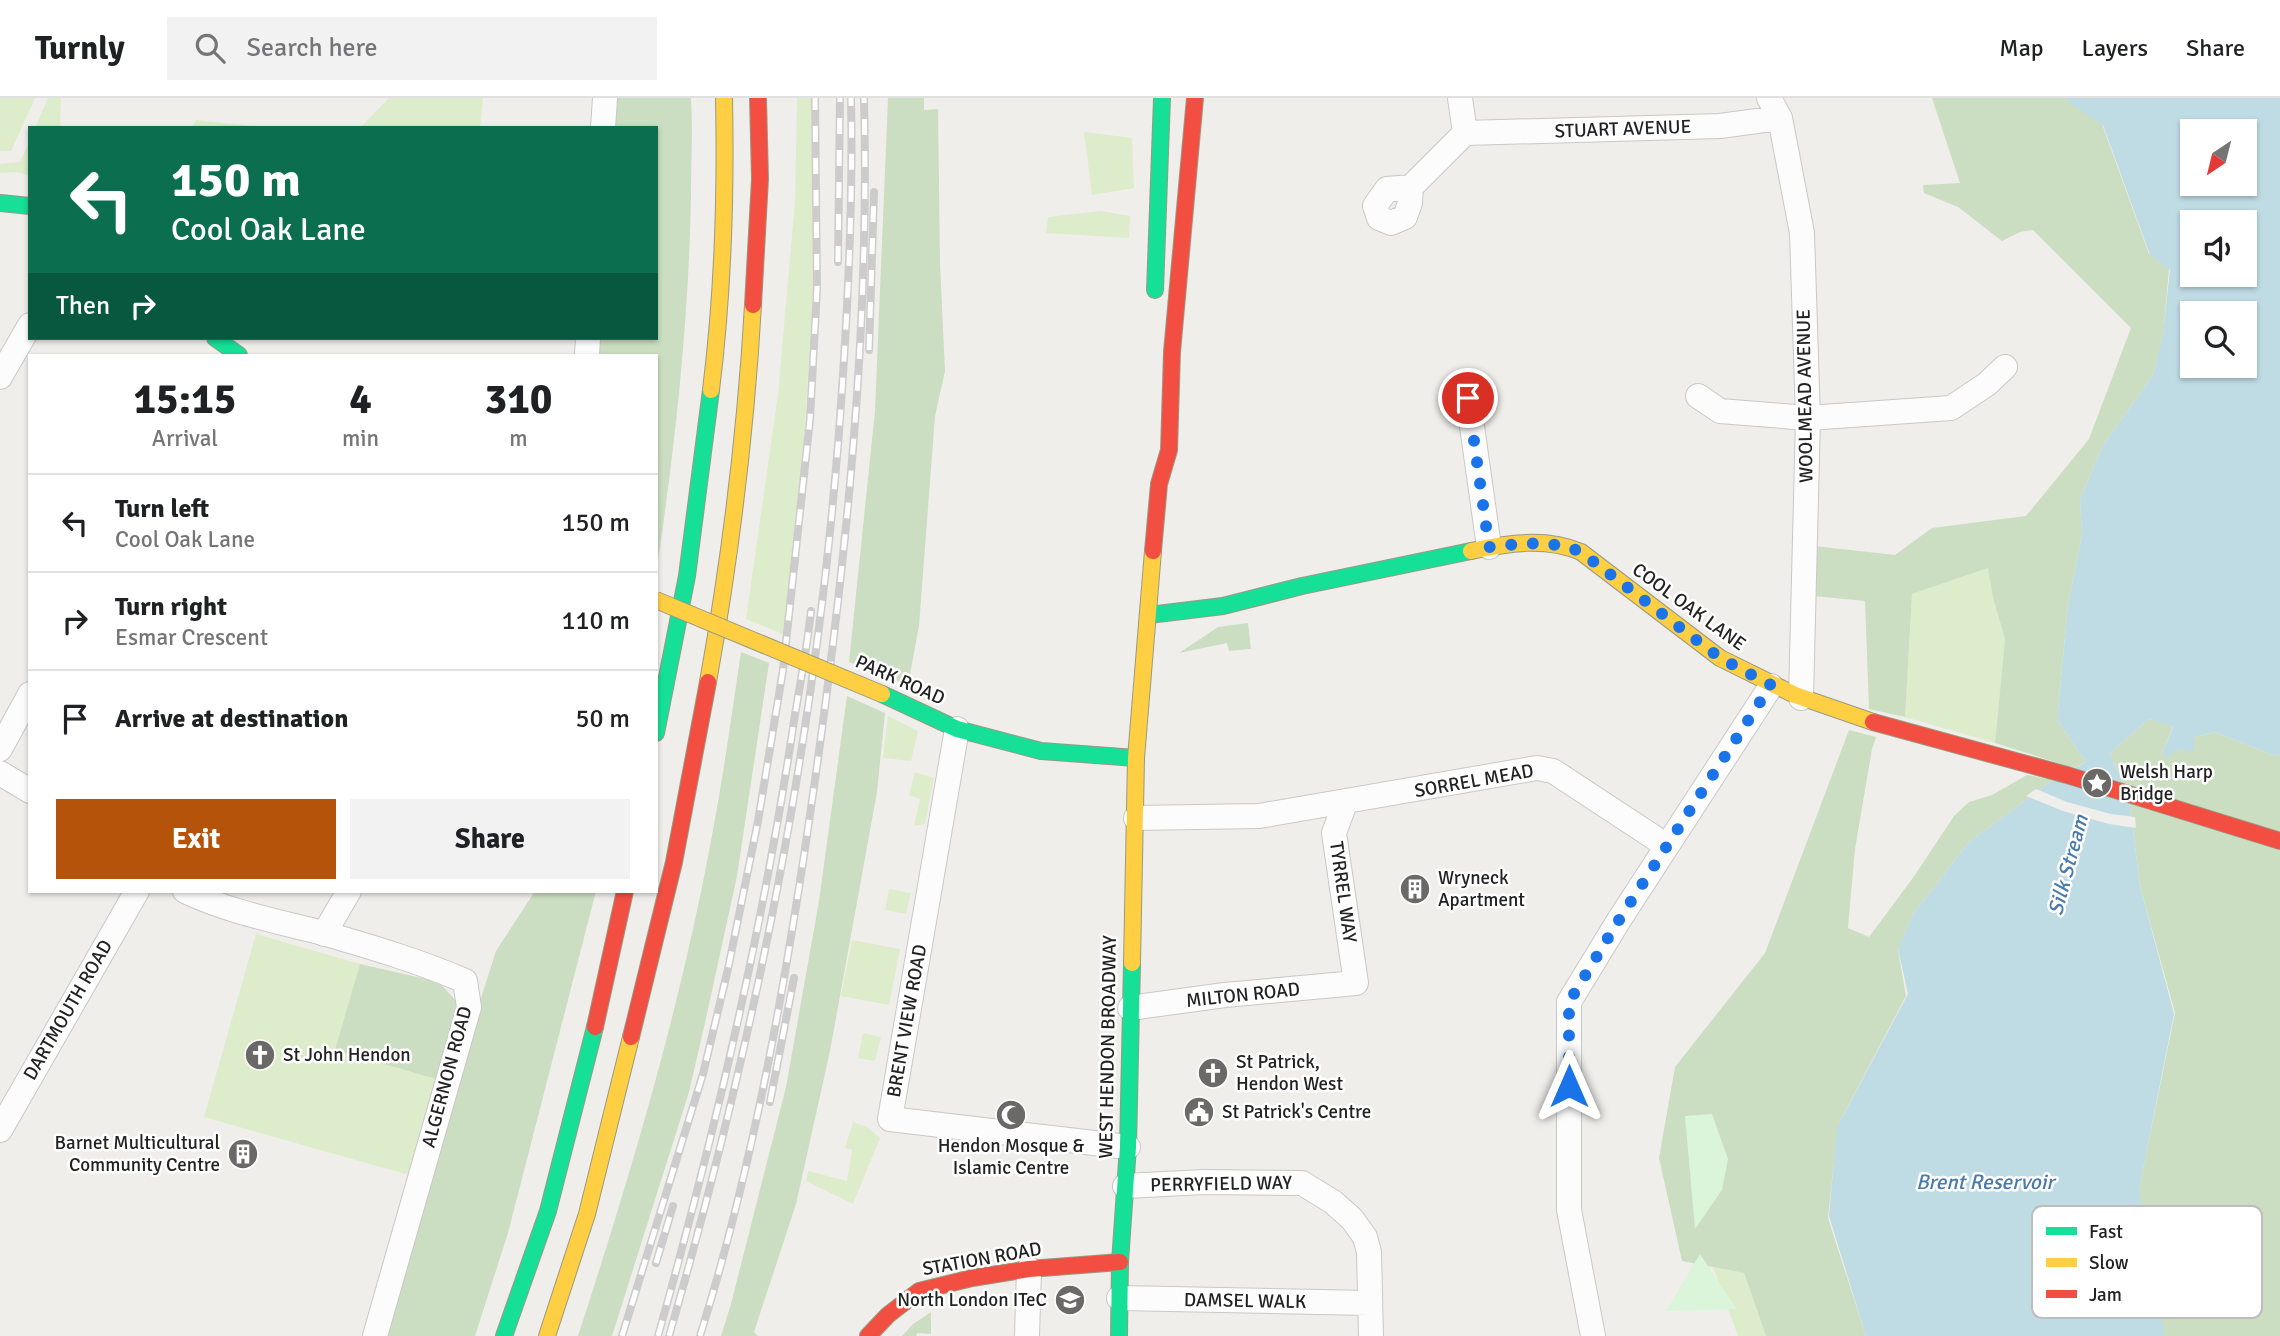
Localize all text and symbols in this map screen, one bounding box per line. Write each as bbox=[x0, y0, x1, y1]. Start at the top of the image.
search box bbox=[167, 17, 657, 80]
text: Turnly bbox=[35, 28, 125, 69]
icon: search bbox=[191, 29, 229, 67]
text: Search here bbox=[247, 32, 378, 64]
text: Map bbox=[1999, 33, 2044, 63]
text: Layers bbox=[2082, 33, 2148, 63]
text: Share bbox=[2186, 33, 2245, 63]
street label: STUART AVENUE bbox=[1554, 115, 1692, 143]
north arrow bbox=[2180, 119, 2258, 196]
map controls bbox=[2180, 119, 2257, 378]
text: 150 m bbox=[171, 150, 301, 210]
icon: left bbox=[56, 154, 147, 245]
text: Cool Oak Lane bbox=[171, 210, 366, 249]
button: sound bbox=[2180, 210, 2257, 287]
icon: right bbox=[124, 287, 162, 325]
text: Then bbox=[56, 290, 110, 322]
button: search bbox=[2180, 301, 2257, 378]
street label: WOOLMEAD AVENUE bbox=[1791, 309, 1819, 483]
pin bbox=[1438, 368, 1498, 428]
text: 15:15 bbox=[133, 374, 237, 425]
text: 4 bbox=[349, 374, 372, 425]
text: 310 bbox=[484, 374, 553, 425]
icon: arrive bbox=[1449, 379, 1487, 417]
text: Arrival bbox=[152, 424, 218, 453]
text: min bbox=[342, 424, 379, 453]
text: m bbox=[509, 424, 528, 453]
text: Turn left bbox=[115, 493, 209, 525]
icon: left bbox=[56, 504, 94, 542]
text: 150 m bbox=[561, 507, 630, 539]
text: Cool Oak Lane bbox=[115, 525, 255, 554]
street label: COOL OAK LANE bbox=[1627, 558, 1751, 656]
text: Turn right bbox=[115, 591, 227, 623]
icon: right bbox=[56, 602, 94, 640]
text: 110 m bbox=[561, 605, 630, 637]
text: Esmar Crescent bbox=[115, 623, 268, 652]
street label: PARK ROAD bbox=[852, 650, 948, 710]
icon: arrive bbox=[56, 700, 94, 738]
text: Arrive at destination bbox=[115, 703, 348, 735]
text: 50 m bbox=[575, 703, 630, 735]
street label: SORREL MEAD bbox=[1413, 759, 1535, 803]
place label: Welsh Harp Bridge bbox=[2120, 760, 2213, 806]
place icon: Welsh Harp Bridge bbox=[2080, 766, 2114, 800]
button: Exit bbox=[56, 799, 336, 879]
button: Share bbox=[350, 799, 630, 879]
water label: Silk Stream bbox=[2042, 811, 2094, 918]
street label: TYRREL WAY bbox=[1324, 840, 1362, 945]
place label: Wryneck Apartment bbox=[1438, 866, 1525, 912]
building icon: Wryneck Apartment bbox=[1398, 872, 1432, 906]
street label: WEST HENDON BROADWAY bbox=[1094, 935, 1122, 1159]
street label: DARTMOUTH ROAD bbox=[18, 936, 118, 1084]
street label: BRENT VIEW ROAD bbox=[882, 943, 932, 1099]
street label: MILTON ROAD bbox=[1185, 977, 1301, 1013]
street label: ALGERNON ROAD bbox=[417, 1004, 477, 1150]
church icon: St John Hendon bbox=[243, 1038, 277, 1072]
place label: St John Hendon bbox=[283, 1043, 411, 1067]
position arrow bbox=[1532, 1049, 1606, 1123]
place label: St Patrick, Hendon West bbox=[1236, 1050, 1343, 1096]
church icon: St Patrick, Hendon West bbox=[1196, 1056, 1230, 1090]
public building icon: St Patrick's Centre bbox=[1182, 1095, 1216, 1129]
mosque icon: Hendon Mosque & Islamic Centre bbox=[994, 1098, 1028, 1132]
place label: St Patrick's Centre bbox=[1222, 1100, 1371, 1124]
place label: Barnet Multicultural Community Centre bbox=[55, 1131, 220, 1177]
place label: Hendon Mosque & Islamic Centre bbox=[938, 1134, 1084, 1180]
building icon: Barnet Multicultural Community Centre bbox=[226, 1137, 260, 1171]
water label: Brent Reservoir bbox=[1916, 1169, 2057, 1195]
street label: PERRYFIELD WAY bbox=[1150, 1171, 1293, 1197]
legend bbox=[2032, 1206, 2262, 1318]
text: Fast bbox=[2089, 1220, 2123, 1244]
street label: STATION ROAD bbox=[921, 1237, 1043, 1281]
text: Slow bbox=[2089, 1251, 2129, 1275]
school or university icon: North London ITeC bbox=[1053, 1283, 1087, 1317]
text: Jam bbox=[2089, 1283, 2122, 1307]
place label: North London ITeC bbox=[897, 1288, 1047, 1312]
street label: DAMSEL WALK bbox=[1184, 1288, 1307, 1314]

